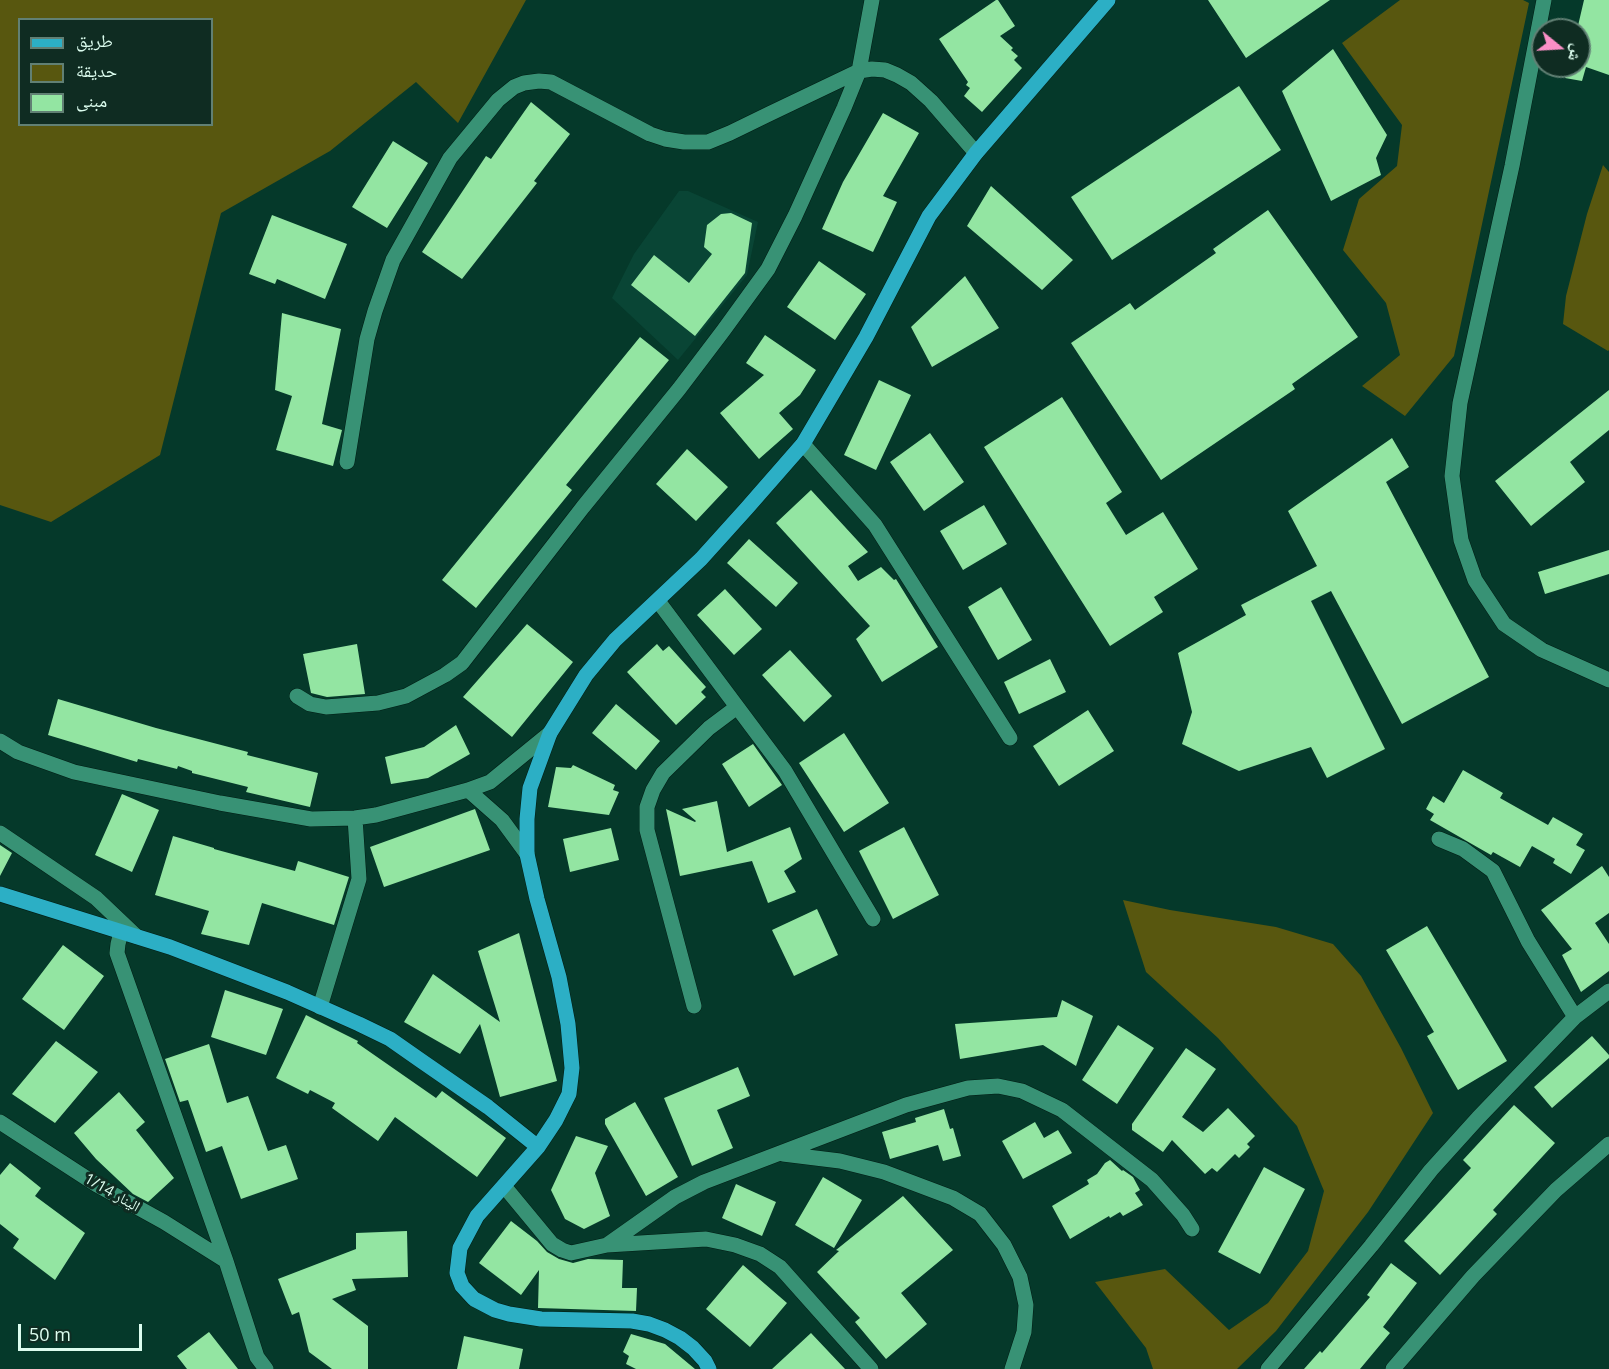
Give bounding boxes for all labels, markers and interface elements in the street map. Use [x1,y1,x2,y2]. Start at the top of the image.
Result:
legend [18,18,213,126]
north arrow [1531,18,1591,78]
text: طريق [76,28,113,52]
text: ش [1563,41,1589,64]
text: حديقة [76,58,117,82]
text: مبنى [76,88,107,112]
street label: الينار 1/14 [81,1170,143,1216]
scale bar [21,1312,146,1350]
text: 50 m [29,1322,71,1346]

